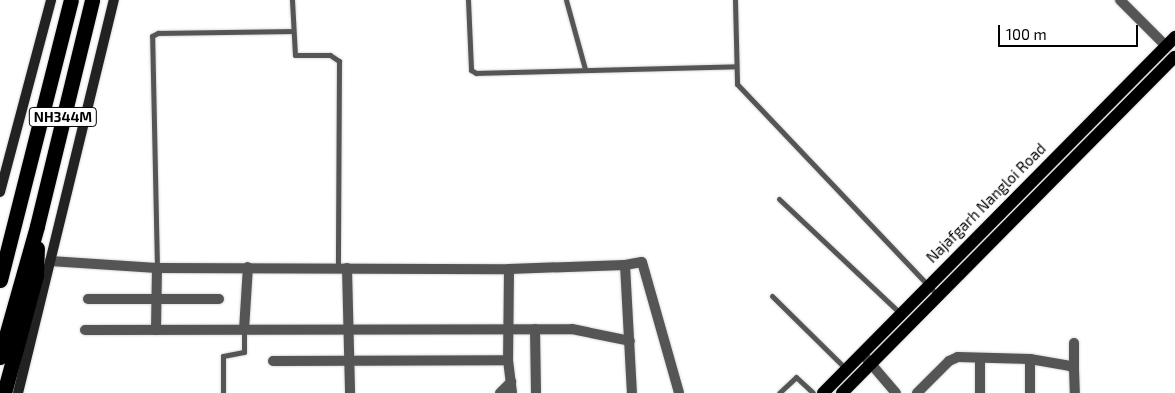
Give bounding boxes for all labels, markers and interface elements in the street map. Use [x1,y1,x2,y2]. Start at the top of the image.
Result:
scale bar [1000,15,1140,47]
text: 100 m [1006,25,1047,43]
road number: NH344M [28,105,98,128]
street label: Najafgarh Nangloi Road [923,140,1049,266]

